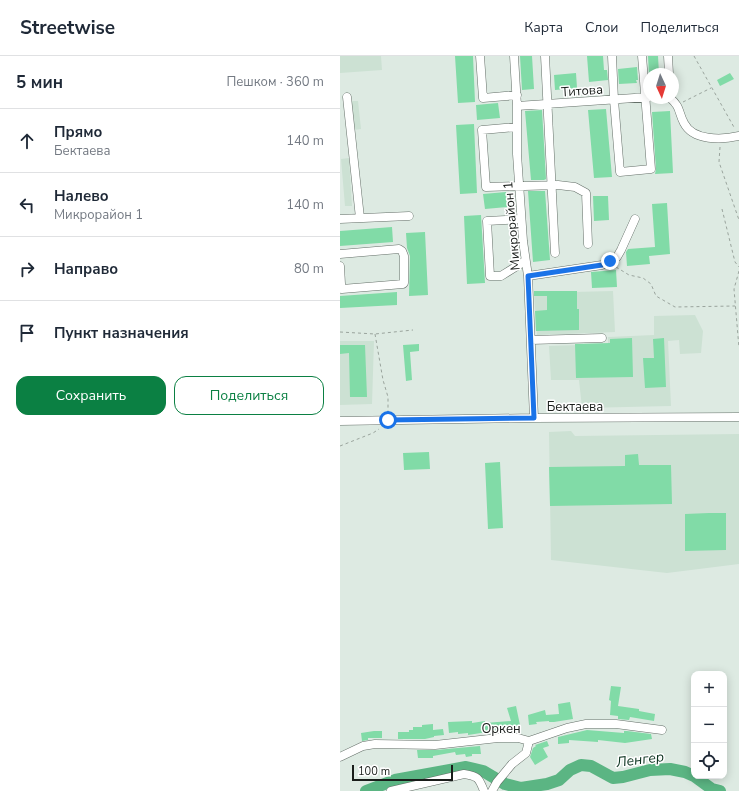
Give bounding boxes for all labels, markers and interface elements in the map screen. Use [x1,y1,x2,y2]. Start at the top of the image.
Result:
text: Streetwise [20,15,115,41]
text: Карта [524,18,563,37]
text: Слои [585,18,619,37]
text: Поделиться [641,18,719,37]
north arrow [643,68,679,104]
text: 5 мин [16,71,63,94]
text: Пешком · 360 m [226,73,324,91]
street label: Титова [561,81,603,101]
text: Прямо [54,122,102,142]
icon: ahead [16,130,38,152]
text: 140 m [286,132,324,150]
text: Бектаева [54,142,110,160]
street label: Микрорайон 1 [499,181,525,271]
text: Налево [54,186,109,206]
icon: left [16,194,38,216]
text: 140 m [286,196,324,214]
text: Микрорайон 1 [54,206,143,224]
route end [601,252,619,270]
icon: right [16,258,38,280]
text: Направо [54,259,118,279]
text: 80 m [294,260,324,278]
icon: arrive [16,322,38,344]
text: Пункт назначения [54,323,189,343]
button: Сохранить [16,376,166,415]
button: Поделиться [174,376,324,415]
street label: Бектаева [547,398,603,416]
route start [379,411,397,429]
map controls [691,671,727,779]
button: + [691,671,727,707]
button: − [691,707,727,743]
street label: Оркен [481,720,521,738]
button: locate [691,743,727,779]
water label: Ленгер [614,747,665,772]
scale bar [352,763,453,782]
text: 100 m [358,764,390,779]

